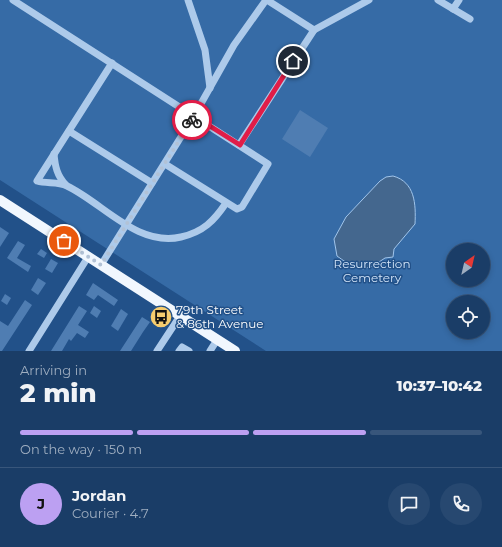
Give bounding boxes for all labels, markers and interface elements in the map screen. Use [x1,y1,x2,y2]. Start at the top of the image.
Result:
pin [276,44,310,78]
icon: home [282,50,304,72]
courier [172,100,212,140]
icon: bike [181,109,203,131]
pin [47,224,81,258]
icon: bag [53,230,75,252]
north arrow [446,243,490,287]
map controls [446,243,490,339]
park label: Resurrection Cemetery [333,256,411,285]
button: locate [446,295,490,339]
place label: 79th Street & 86th Avenue [176,302,264,331]
bus stop icon: 79th Street & 86th Avenue [148,304,174,330]
text: Arriving in [20,362,87,378]
text: 10:37–10:42 [396,376,482,395]
text: 2 min [20,377,97,409]
text: On the way · 150 m [20,441,142,457]
button: chat [388,483,430,525]
button: phone [440,483,482,525]
text: Jordan [72,486,126,505]
text: J [37,494,45,513]
text: Courier · 4.7 [72,505,149,521]

